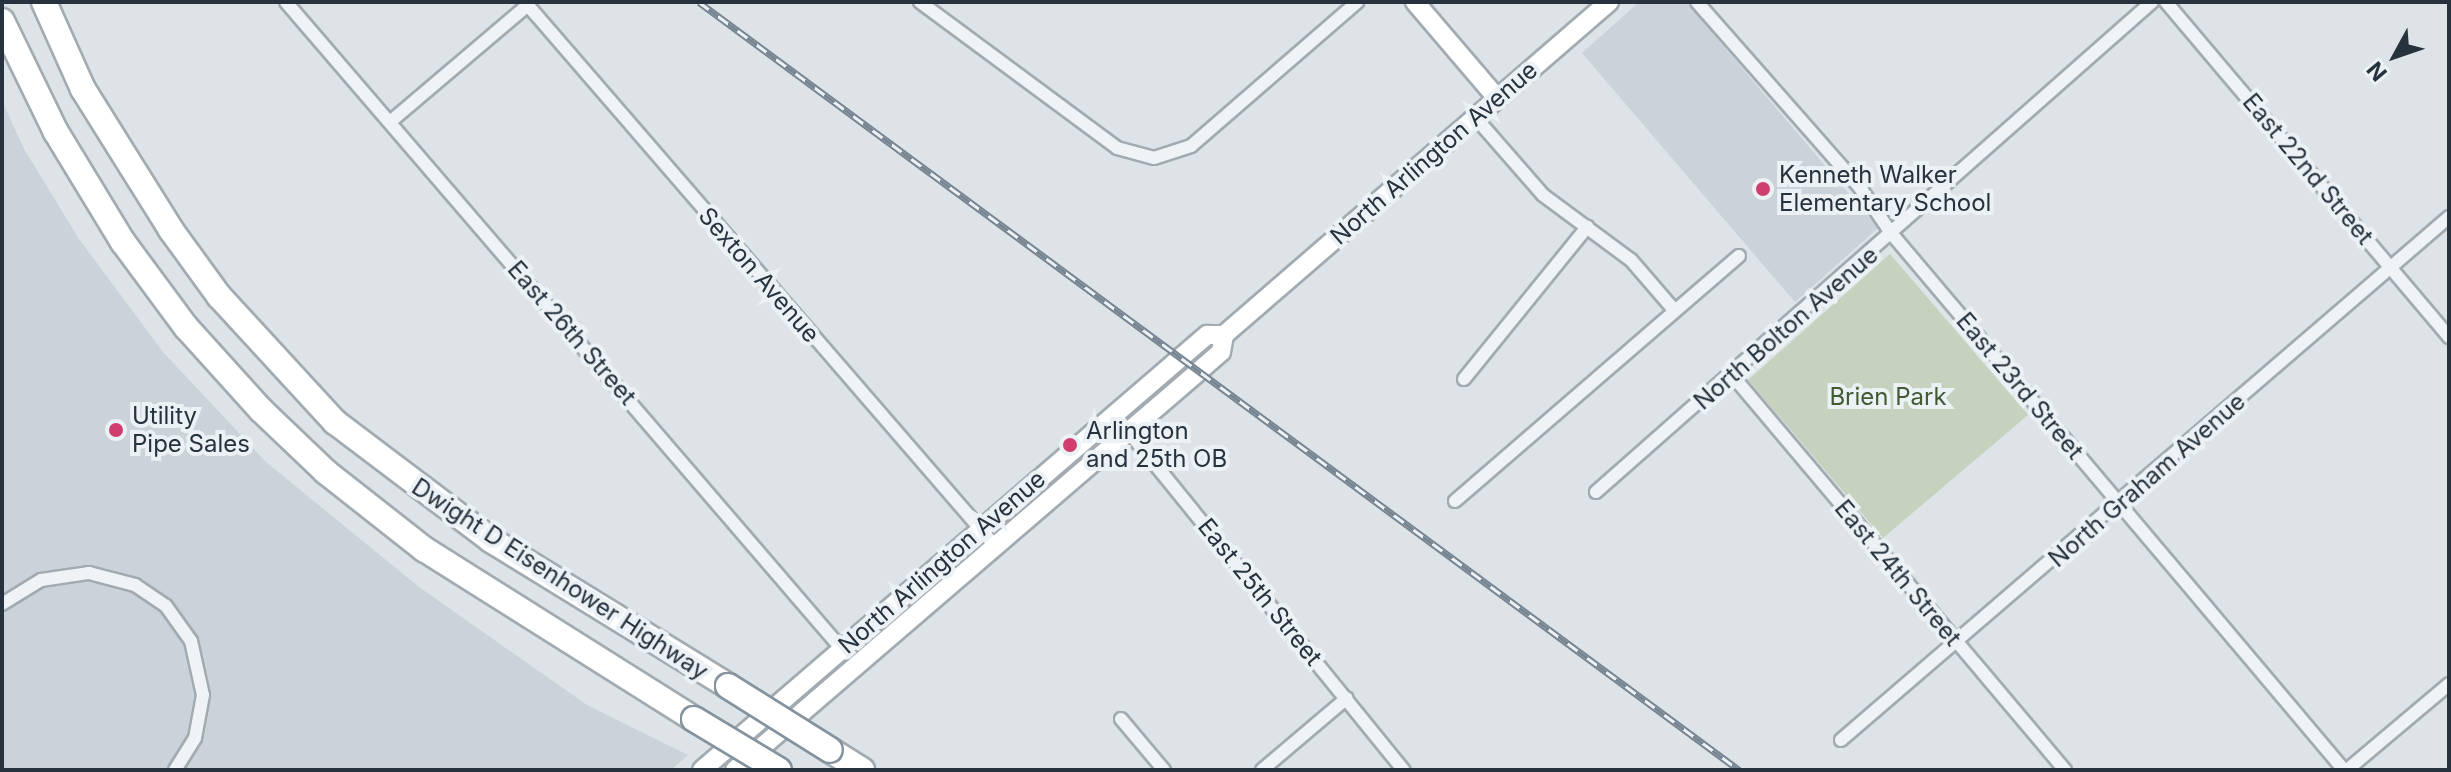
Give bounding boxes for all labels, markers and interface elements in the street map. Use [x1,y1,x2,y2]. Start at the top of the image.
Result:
north arrow [2355,16,2435,96]
street label: North Arlington Avenue [1325,55,1543,251]
text: N [2361,57,2392,86]
street label: East 22nd Street [2237,88,2379,250]
place label: Kenneth Walker Elementary School [1779,161,1991,217]
marker: Kenneth Walker Elementary School [1754,180,1772,198]
street label: Sexton Avenue [692,202,826,348]
street label: North Bolton Avenue [1688,240,1884,416]
street label: East 26th Street [502,255,642,411]
street label: East 23rd Street [1950,307,2090,465]
park label: Brien Park [1829,383,1947,411]
street label: North Graham Avenue [2043,387,2251,573]
place label: Utility Pipe Sales [132,402,250,458]
place label: Arlington and 25th OB [1086,417,1227,473]
marker: Utility Pipe Sales [107,421,125,439]
marker: Arlington and 25th OB [1061,436,1079,454]
street label: North Arlington Avenue [833,464,1051,660]
street label: Dwight D Eisenhower Highway [406,472,714,686]
street label: East 24th Street [1829,494,1967,652]
street label: East 25th Street [1192,513,1328,671]

